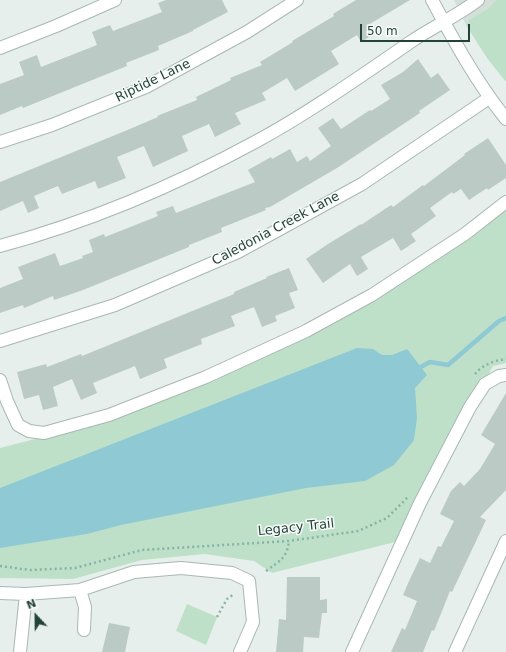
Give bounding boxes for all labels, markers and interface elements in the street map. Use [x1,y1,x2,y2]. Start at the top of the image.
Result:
scale bar [362,16,472,42]
text: 50 m [367,24,398,38]
street label: Riptide Lane [113,56,193,106]
street label: Caledonia Creek Lane [210,189,342,269]
street label: Legacy Trail [257,516,335,540]
north arrow [16,596,56,636]
text: N [25,597,38,612]

